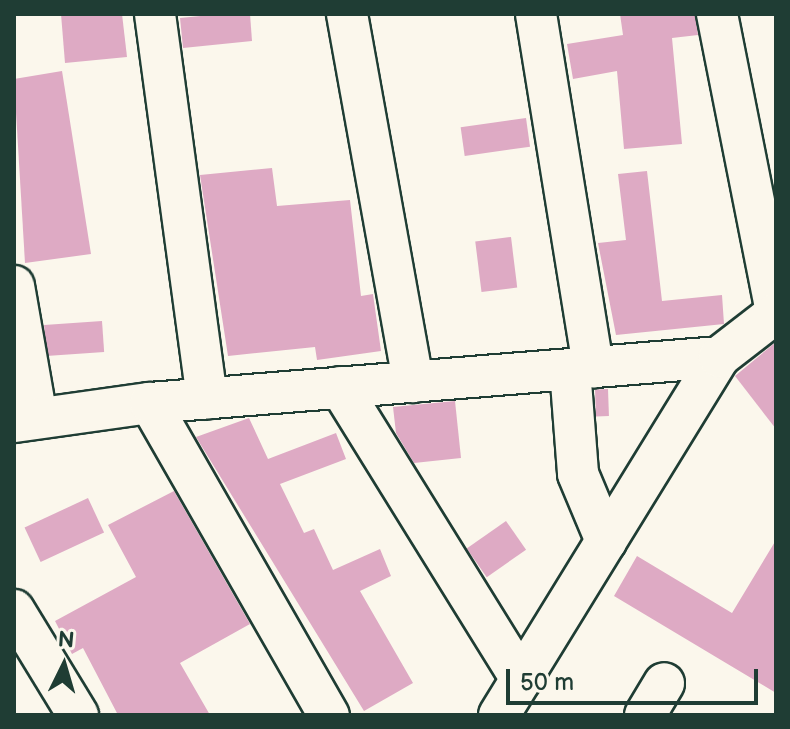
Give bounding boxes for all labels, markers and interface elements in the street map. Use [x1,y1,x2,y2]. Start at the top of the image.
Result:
north arrow [24,625,104,705]
text: N [57,626,76,655]
scale bar [510,653,762,703]
text: 50 m [520,668,574,697]

